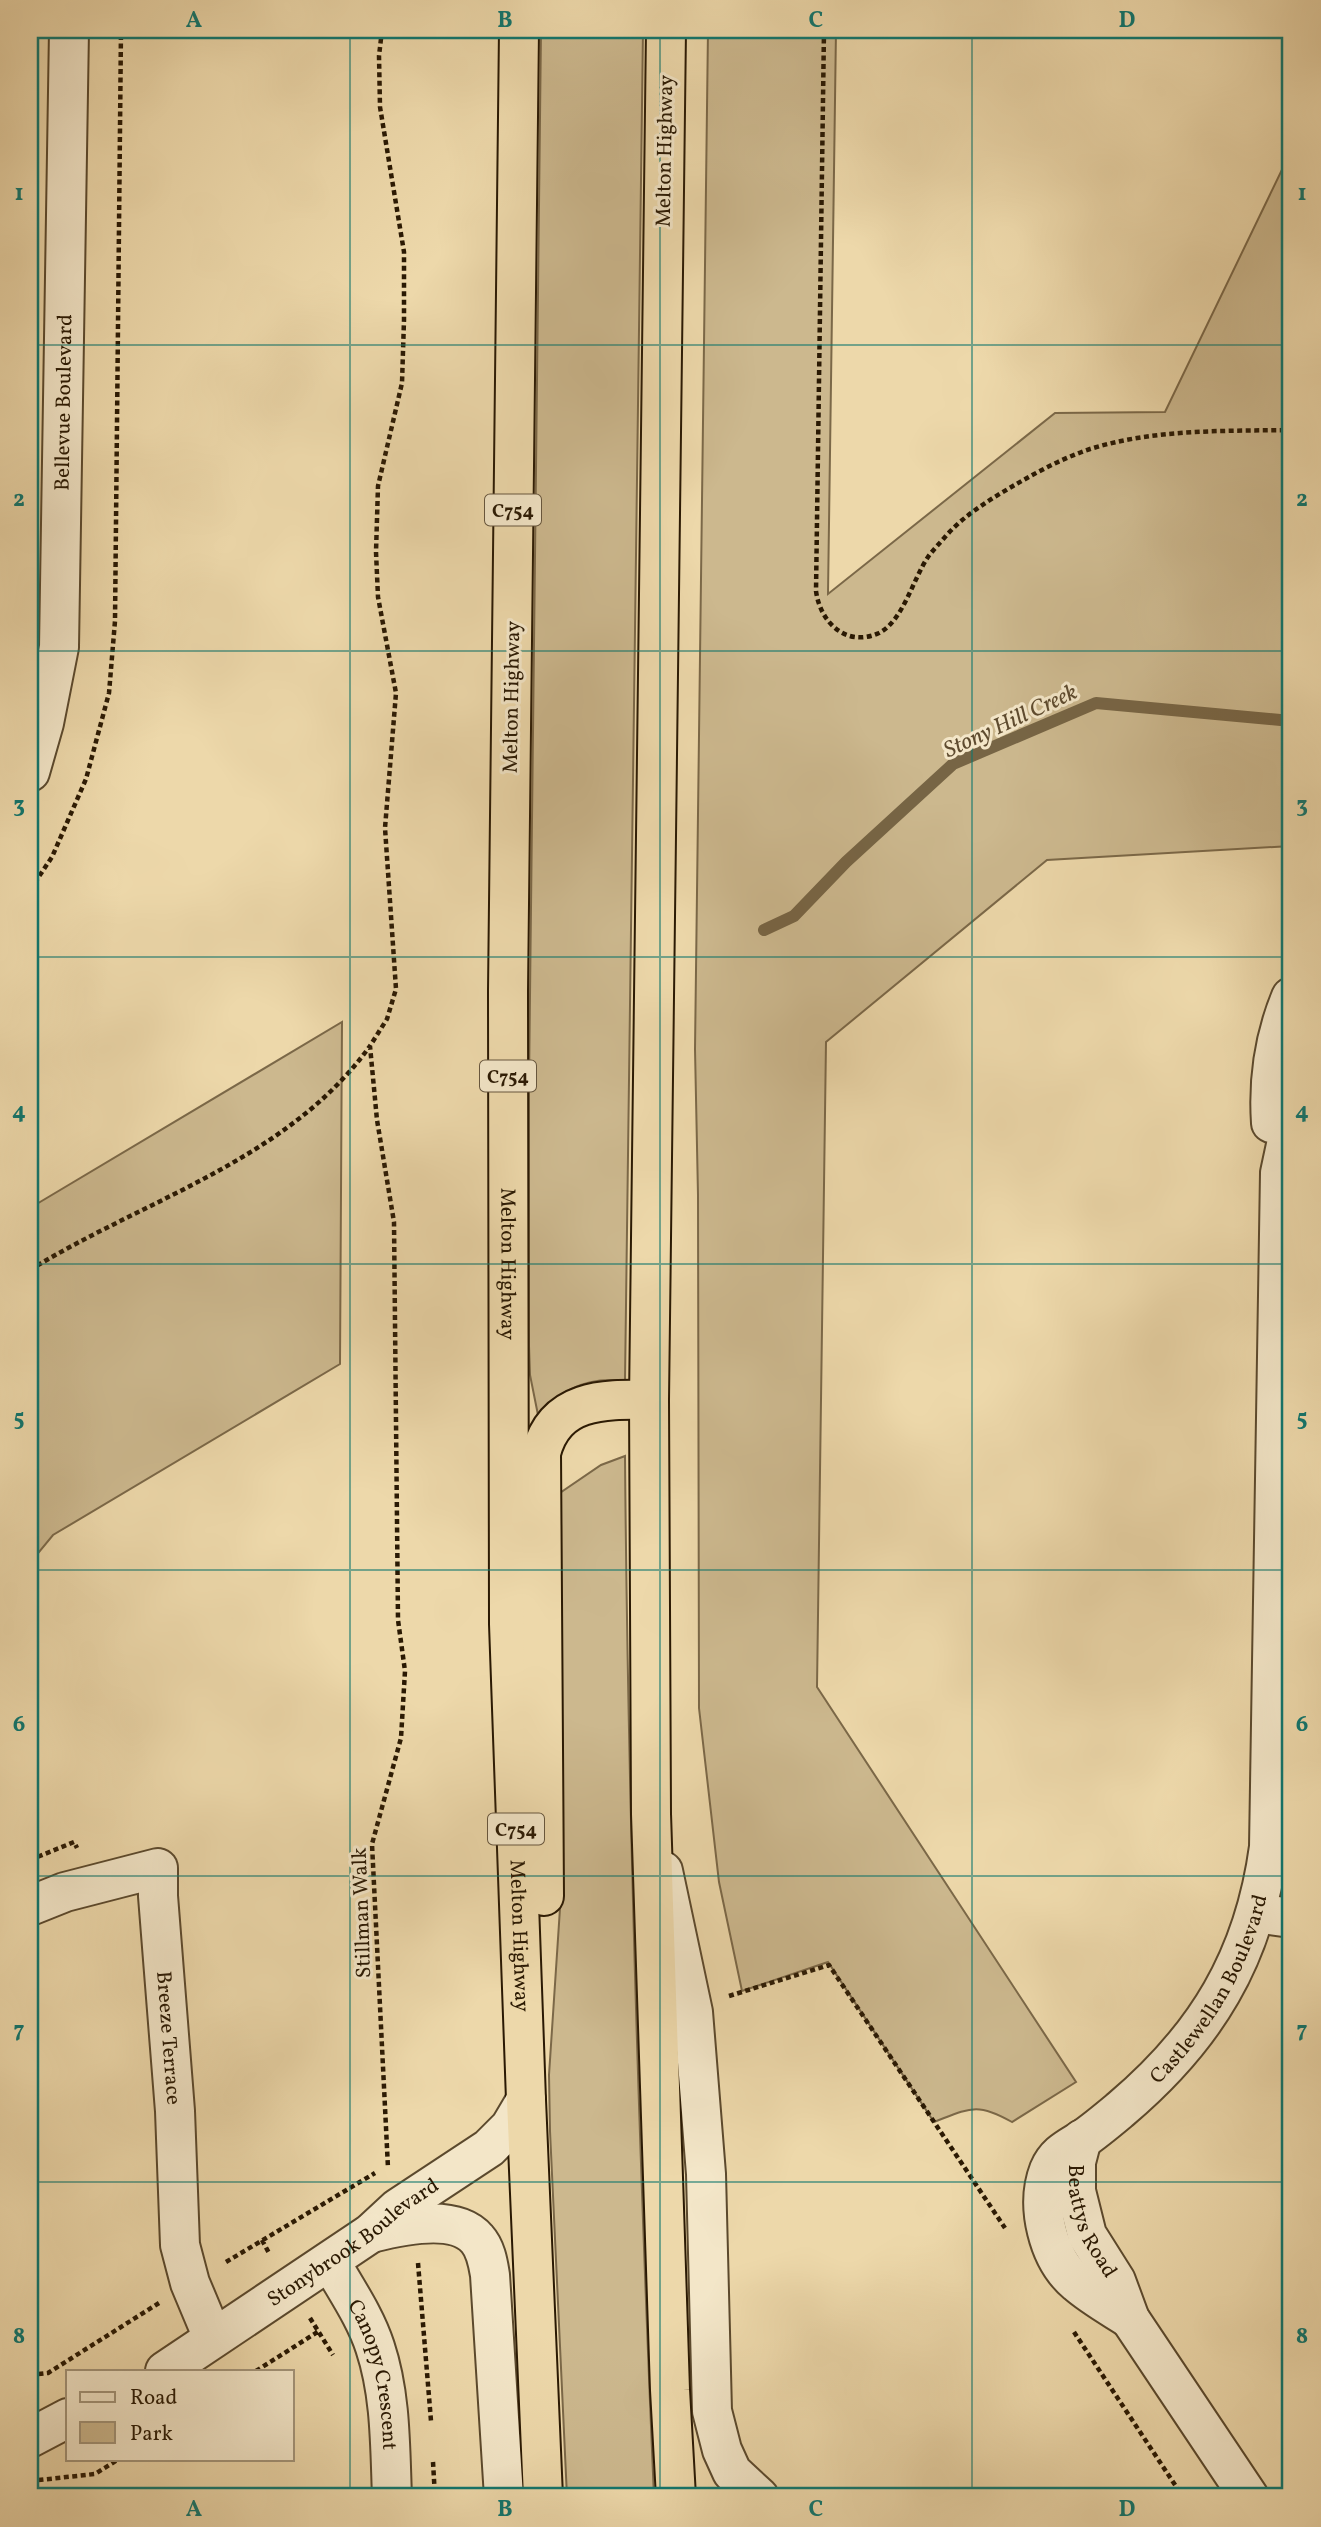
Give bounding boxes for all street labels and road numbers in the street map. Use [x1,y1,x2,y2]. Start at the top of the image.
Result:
street label: Melton Highway [650,74,681,227]
street label: Bellevue Boulevard [49,314,80,491]
road number: C754 [485,495,541,526]
street label: Melton Highway [497,620,528,773]
road number: C754 [480,1060,536,1092]
street label: Melton Highway [492,1188,522,1341]
road number: C754 [488,1814,544,1844]
street label: Stillman Walk [346,1847,379,1979]
street label: Melton Highway [501,1859,536,2013]
street label: Castlewellan Boulevard [1144,1892,1276,2091]
street label: Breeze Terrace [148,1970,187,2106]
street label: Beattys Road [1060,2164,1123,2284]
street label: Stonybrook Boulevard [262,2172,445,2315]
street label: Canopy Crescent [340,2295,403,2451]

